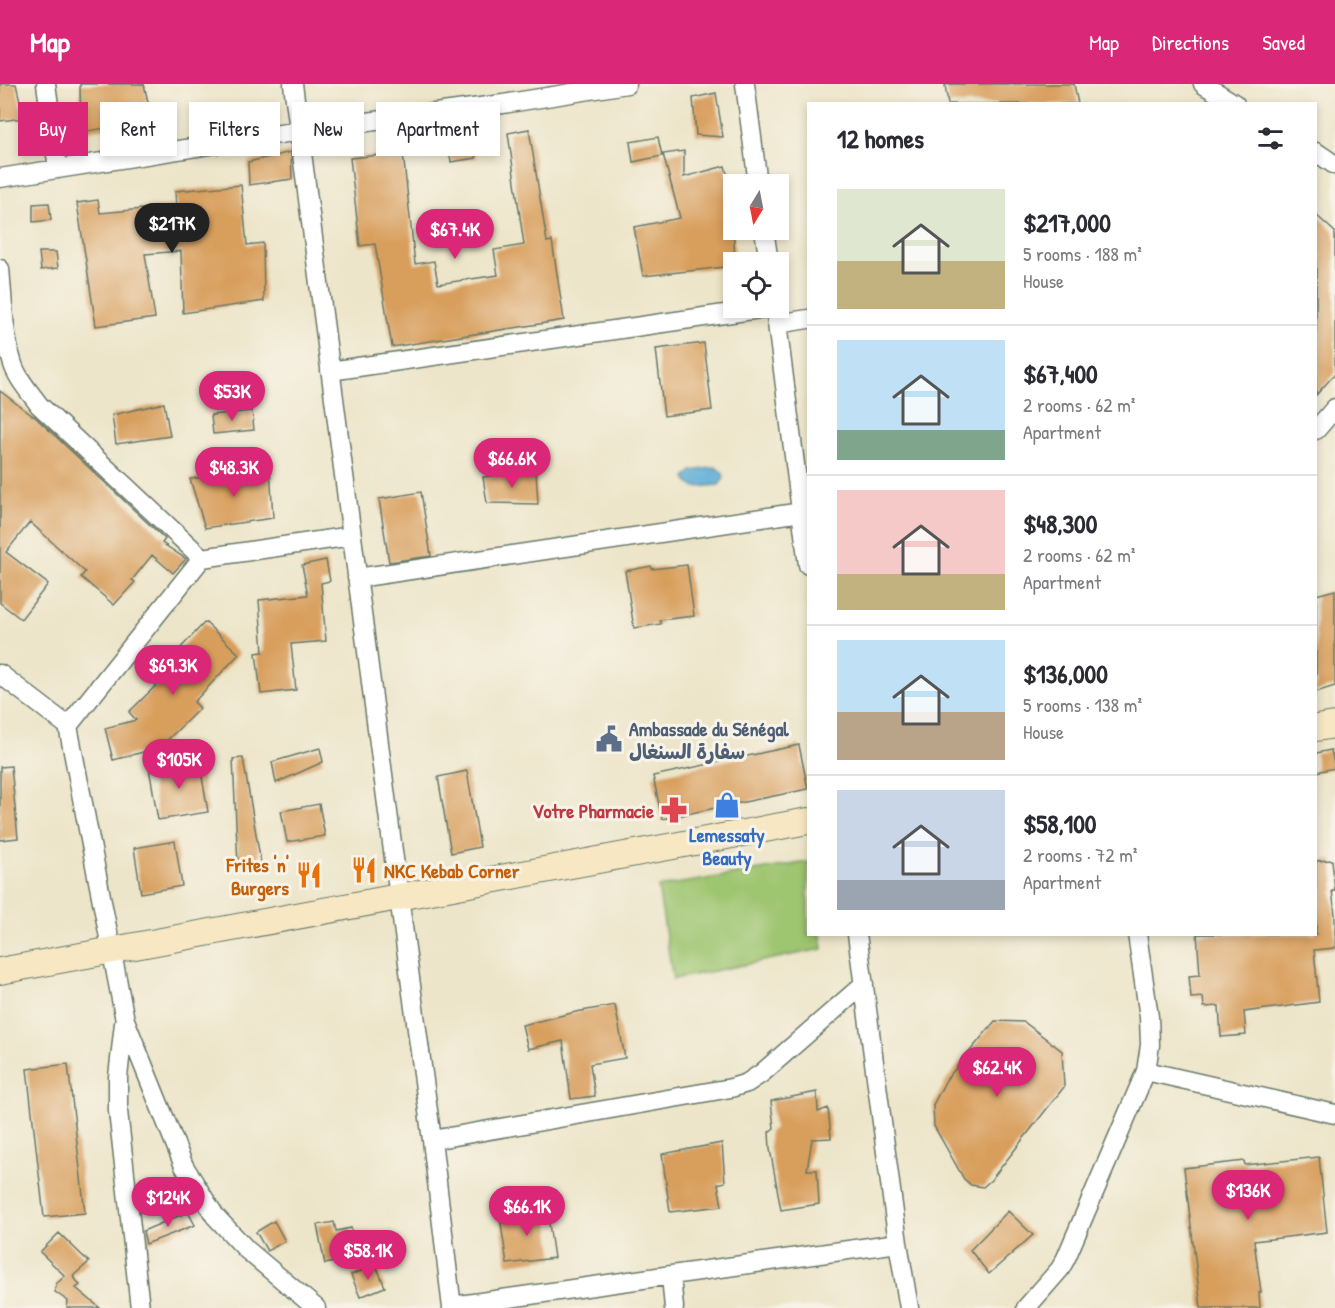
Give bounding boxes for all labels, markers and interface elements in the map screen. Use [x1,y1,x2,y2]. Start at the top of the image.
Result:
text: Map [30,23,70,61]
text: Map [1089,28,1119,57]
text: Directions [1152,28,1229,57]
text: Saved [1262,28,1305,57]
chip: Buy [18,102,88,156]
chip: Rent [100,102,177,156]
chip: Filters [189,102,280,156]
chip: New [292,102,364,156]
chip: Apartment [376,102,500,156]
text: 12 homes [837,121,924,156]
icon: filters [1254,122,1287,155]
north arrow [723,174,789,240]
map controls [723,174,789,318]
pin: $217K [130,203,214,254]
text: $217,000 [1023,205,1111,240]
text: $217K [148,209,196,236]
pin: $67.4K [406,209,504,260]
icon: home [885,213,957,285]
text: $67.4K [430,215,480,242]
text: 5 rooms · 188 m² [1023,240,1142,267]
button: locate [723,252,789,318]
text: House [1023,267,1064,294]
text: $67,400 [1023,356,1098,391]
icon: home [885,364,957,436]
pin: $53K [196,371,268,422]
text: $53K [213,377,251,404]
text: 2 rooms · 62 m² [1023,391,1135,418]
text: Apartment [1023,418,1101,445]
pin: $66.6K [463,438,561,489]
text: $66.6K [488,444,536,471]
pin: $48.3K [185,447,283,498]
text: $48.3K [209,453,259,480]
text: $48,300 [1023,506,1097,541]
icon: home [885,514,957,586]
text: 2 rooms · 62 m² [1023,541,1135,568]
text: Apartment [1023,568,1101,595]
pin: $69.3K [124,645,222,696]
text: $69.3K [148,651,198,678]
text: $136,000 [1023,656,1108,691]
icon: home [885,664,957,736]
text: 5 rooms · 138 m² [1023,691,1142,718]
place label: Ambassade du Sénégal سفارة السنغال [629,715,789,765]
text: House [1023,718,1064,745]
public building icon: Ambassade du Sénégal سفارة السنغال [594,724,624,754]
pin: $105K [137,739,221,790]
text: $105K [156,745,202,772]
shop icon: Lemessaty Beauty [712,790,742,820]
pharmacy icon: Votre Pharmacie [659,795,689,825]
place label: Votre Pharmacie [532,797,654,824]
text: $58,100 [1023,806,1096,841]
icon: home [885,814,957,886]
place label: Lemessaty Beauty [689,821,765,872]
text: 2 rooms · 72 m² [1023,841,1137,868]
place label: Frites 'n' Burgers [226,851,289,902]
restaurant icon: NKC Kebab Corner [349,855,379,885]
place label: NKC Kebab Corner [384,857,520,884]
restaurant icon: Frites 'n' Burgers [294,860,324,890]
text: Apartment [1023,868,1101,895]
pin: $62.4K [948,1047,1046,1098]
text: $62.4K [972,1053,1022,1080]
pin: $136K [1206,1170,1290,1221]
text: $136K [1226,1176,1270,1203]
pin: $124K [126,1177,210,1228]
text: $124K [146,1183,190,1210]
pin: $66.1K [478,1186,576,1237]
text: $66.1K [503,1192,551,1219]
pin: $58.1K [319,1230,417,1281]
text: $58.1K [343,1236,393,1263]

